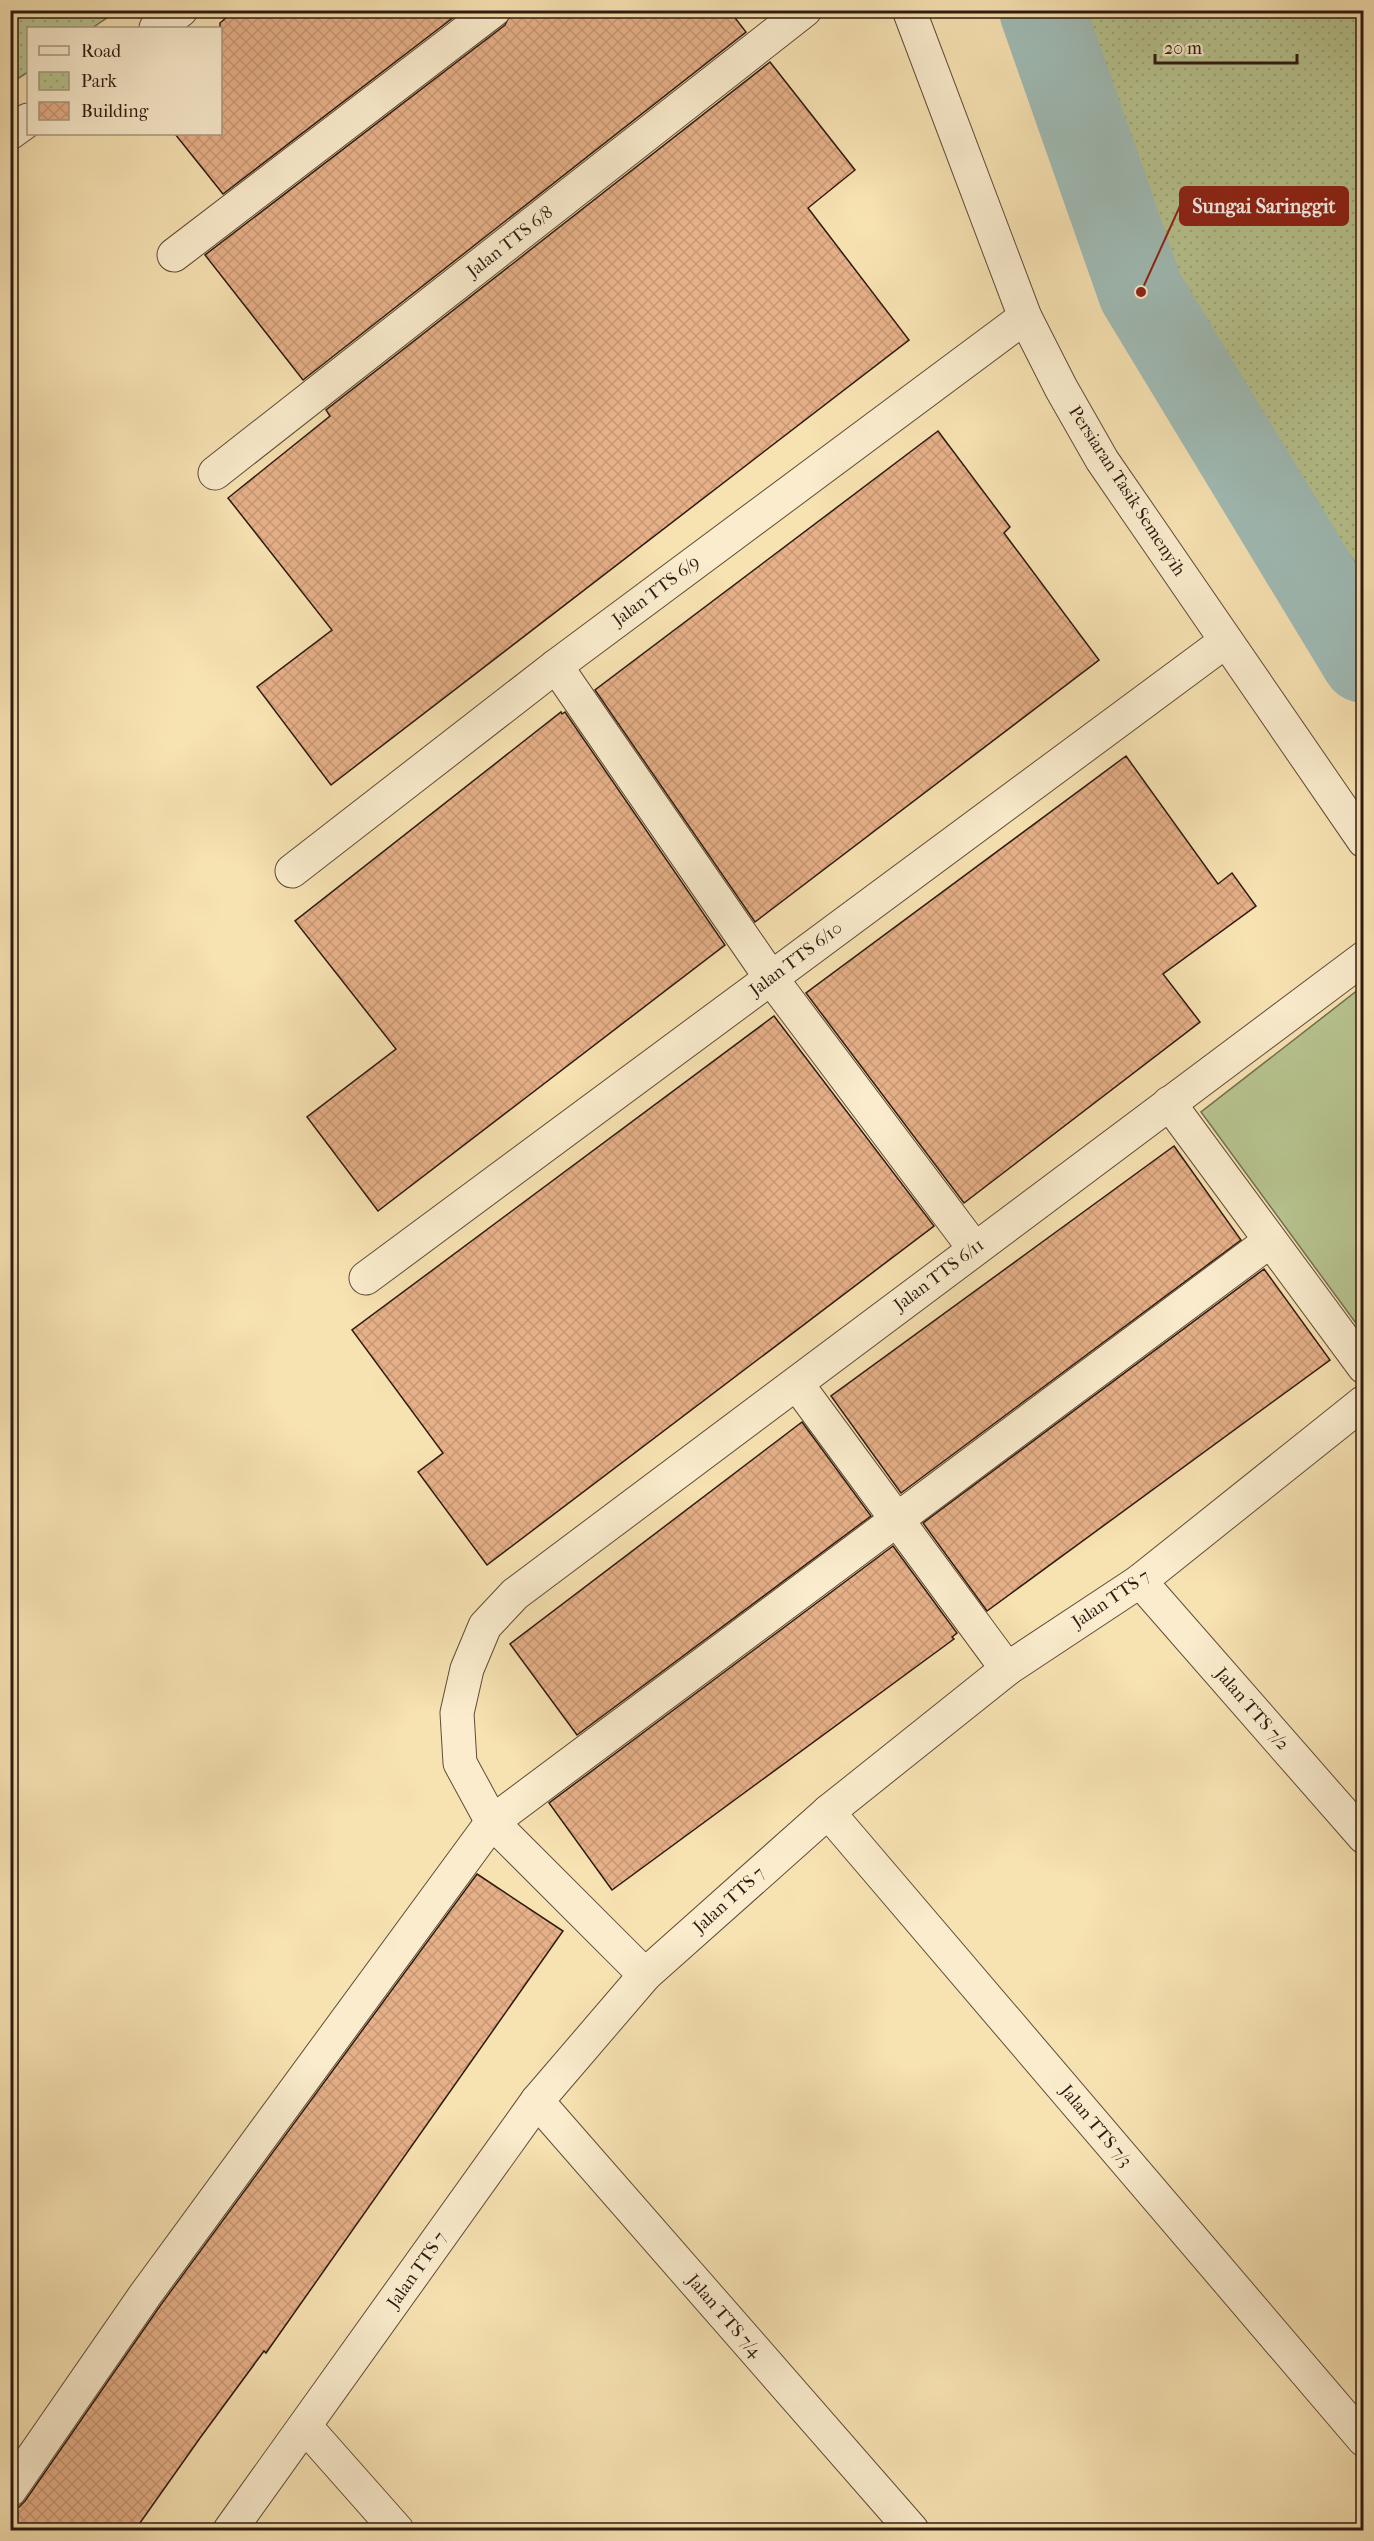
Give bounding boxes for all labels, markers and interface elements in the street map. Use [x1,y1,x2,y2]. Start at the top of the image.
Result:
legend [27,27,222,135]
scale bar [1155,27,1298,65]
text: 20 m [1164,38,1202,59]
text: Road [81,41,121,62]
text: Park [81,71,118,92]
text: Building [81,101,149,122]
callout: Sungai Saringgit [1180,187,1348,225]
text: Sungai Saringgit [1192,195,1337,218]
street label: Jalan TTS 6/8 [461,202,557,283]
street label: Persiaran Tasik Semenyih [1064,402,1190,580]
street label: Jalan TTS 6/9 [607,551,704,632]
street label: Jalan TTS 6/10 [744,917,846,1002]
street label: Jalan TTS 6/11 [888,1234,988,1317]
street label: Jalan TTS 7 [1067,1565,1154,1634]
street label: Jalan TTS 7/2 [1209,1662,1293,1754]
street label: Jalan TTS 7 [687,1862,769,1939]
street label: Jalan TTS 7/3 [1054,2079,1136,2171]
street label: Jalan TTS 7 [382,2227,451,2314]
street label: Jalan TTS 7/4 [681,2269,766,2362]

